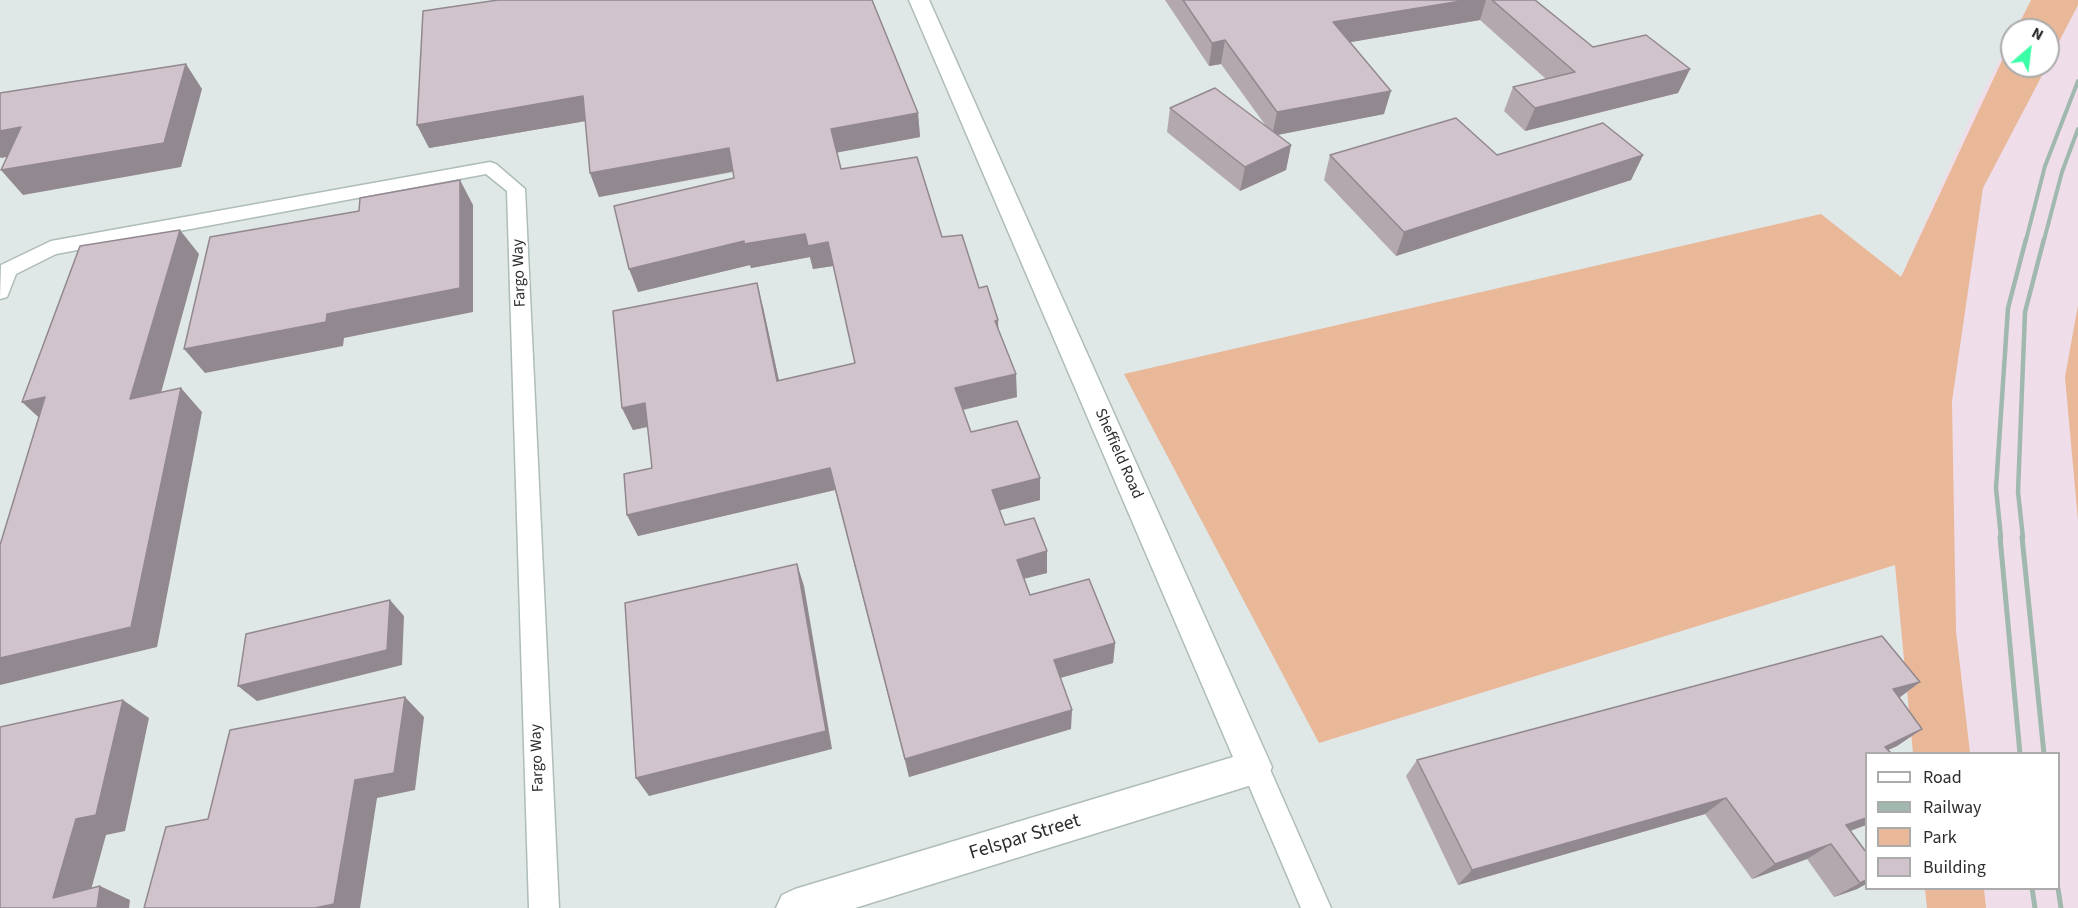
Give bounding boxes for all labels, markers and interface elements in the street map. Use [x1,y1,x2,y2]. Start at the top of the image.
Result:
north arrow [2000,18,2060,78]
text: N [2028,22,2047,46]
street label: Fargo Way [509,238,531,308]
street label: Sheffield Road [1090,406,1146,502]
street label: Fargo Way [527,723,549,793]
legend [1865,752,2060,890]
text: Road [1923,765,1962,790]
text: Railway [1923,795,1982,820]
street label: Felspar Street [967,810,1083,866]
text: Park [1923,825,1957,850]
text: Building [1923,855,1986,880]

